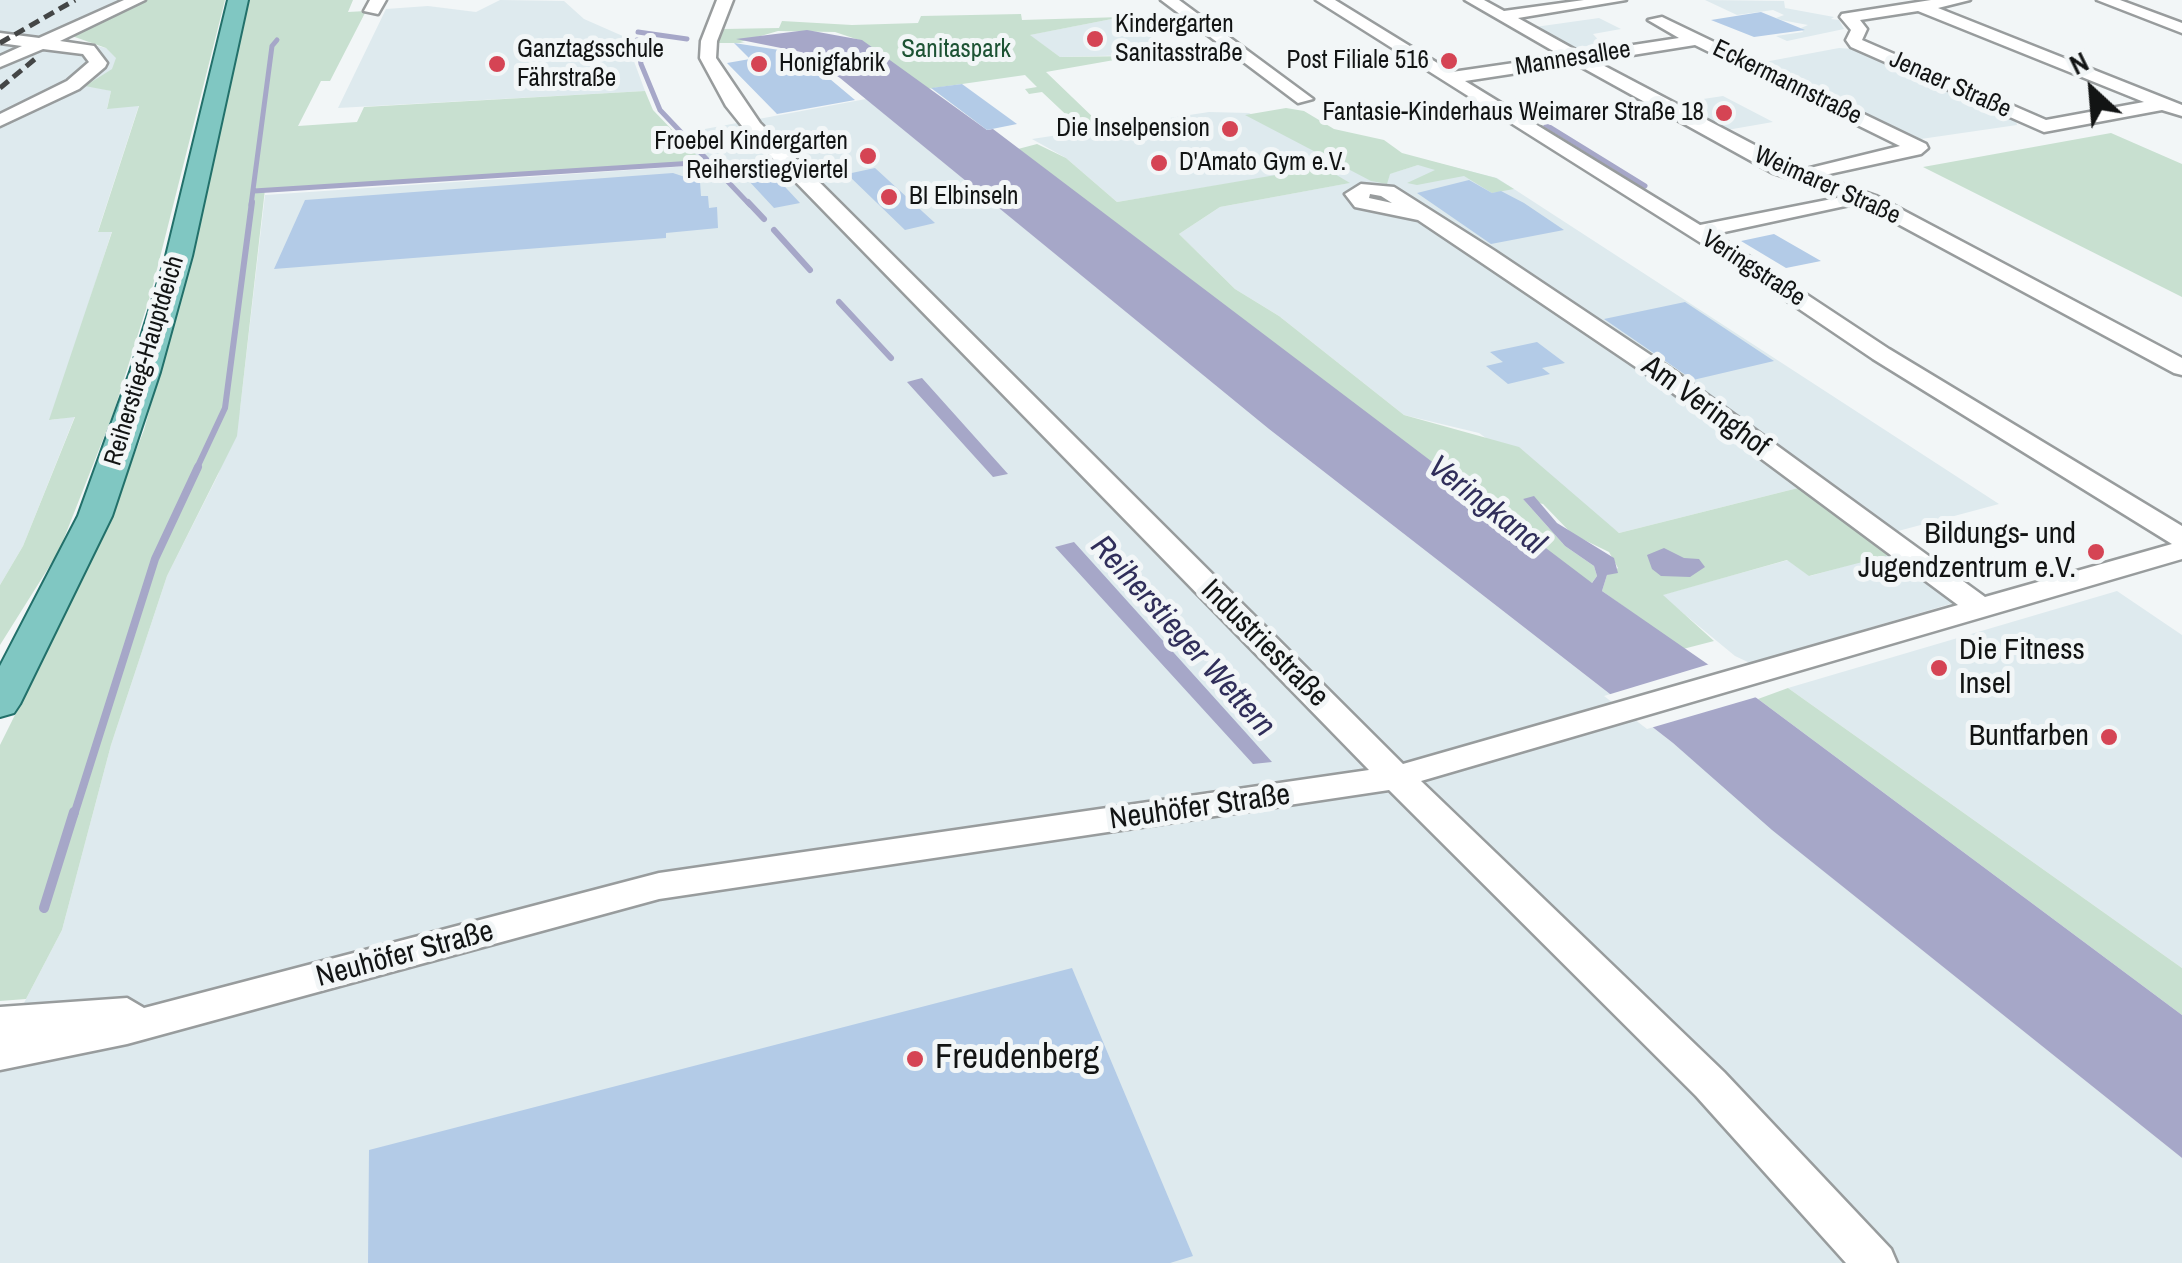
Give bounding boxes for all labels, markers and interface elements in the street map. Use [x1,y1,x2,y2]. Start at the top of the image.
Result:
place label: Kindergarten Sanitasstraße [1115,10,1243,69]
marker: Kindergarten Sanitasstraße [1084,28,1106,50]
street label: Eckermannstraße [1708,34,1866,132]
place label: Ganztagsschule Fährstraße [517,35,664,94]
park label: Sanitaspark [901,35,1011,65]
street label: Mannesallee [1513,35,1633,83]
north arrow [2042,40,2142,140]
text: N [2063,42,2095,84]
street label: Jenaer Straße [1885,45,2015,125]
place label: Post Filiale 516 [1287,46,1429,76]
place label: Honigfabrik [779,49,885,79]
marker: Post Filiale 516 [1438,50,1460,72]
marker: Ganztagsschule Fährstraße [486,53,508,75]
marker: Honigfabrik [748,53,770,75]
place label: Fantasie-Kinderhaus Weimarer Straße 18 [1323,98,1704,128]
marker: Fantasie-Kinderhaus Weimarer Straße 18 [1713,102,1735,124]
place label: Die Inselpension [1056,114,1210,144]
marker: Die Inselpension [1219,118,1241,140]
place label: Froebel Kindergarten Reiherstiegviertel [654,127,848,186]
street label: Weimarer Straße [1749,140,1905,232]
marker: Froebel Kindergarten Reiherstiegviertel [857,145,879,167]
place label: D'Amato Gym e.V. [1179,148,1346,178]
marker: D'Amato Gym e.V. [1148,152,1170,174]
place label: BI Elbinseln [909,182,1018,212]
marker: BI Elbinseln [878,186,900,208]
street label: Veringstraße [1696,224,1810,314]
street label: Reiherstieg-Hauptdeich [99,253,191,469]
street label: Am Veringhof [1634,349,1776,465]
water label: Veringkanal [1420,448,1552,564]
place label: Bildungs- und Jugendzentrum e.V. [1858,517,2076,588]
water label: Reiherstieger Wettern [1082,528,1282,746]
marker: Bildungs- und Jugendzentrum e.V. [2085,541,2107,563]
street label: Industriestraße [1193,573,1335,715]
place label: Die Fitness Insel [1959,633,2085,704]
marker: Die Fitness Insel [1928,657,1950,679]
place label: Buntfarben [1969,719,2089,755]
marker: Buntfarben [2098,726,2120,748]
street label: Neuhöfer Straße [1107,778,1293,838]
street label: Neuhöfer Straße [313,914,497,996]
place label: Freudenberg [935,1038,1099,1080]
marker: Freudenberg [904,1048,926,1070]

